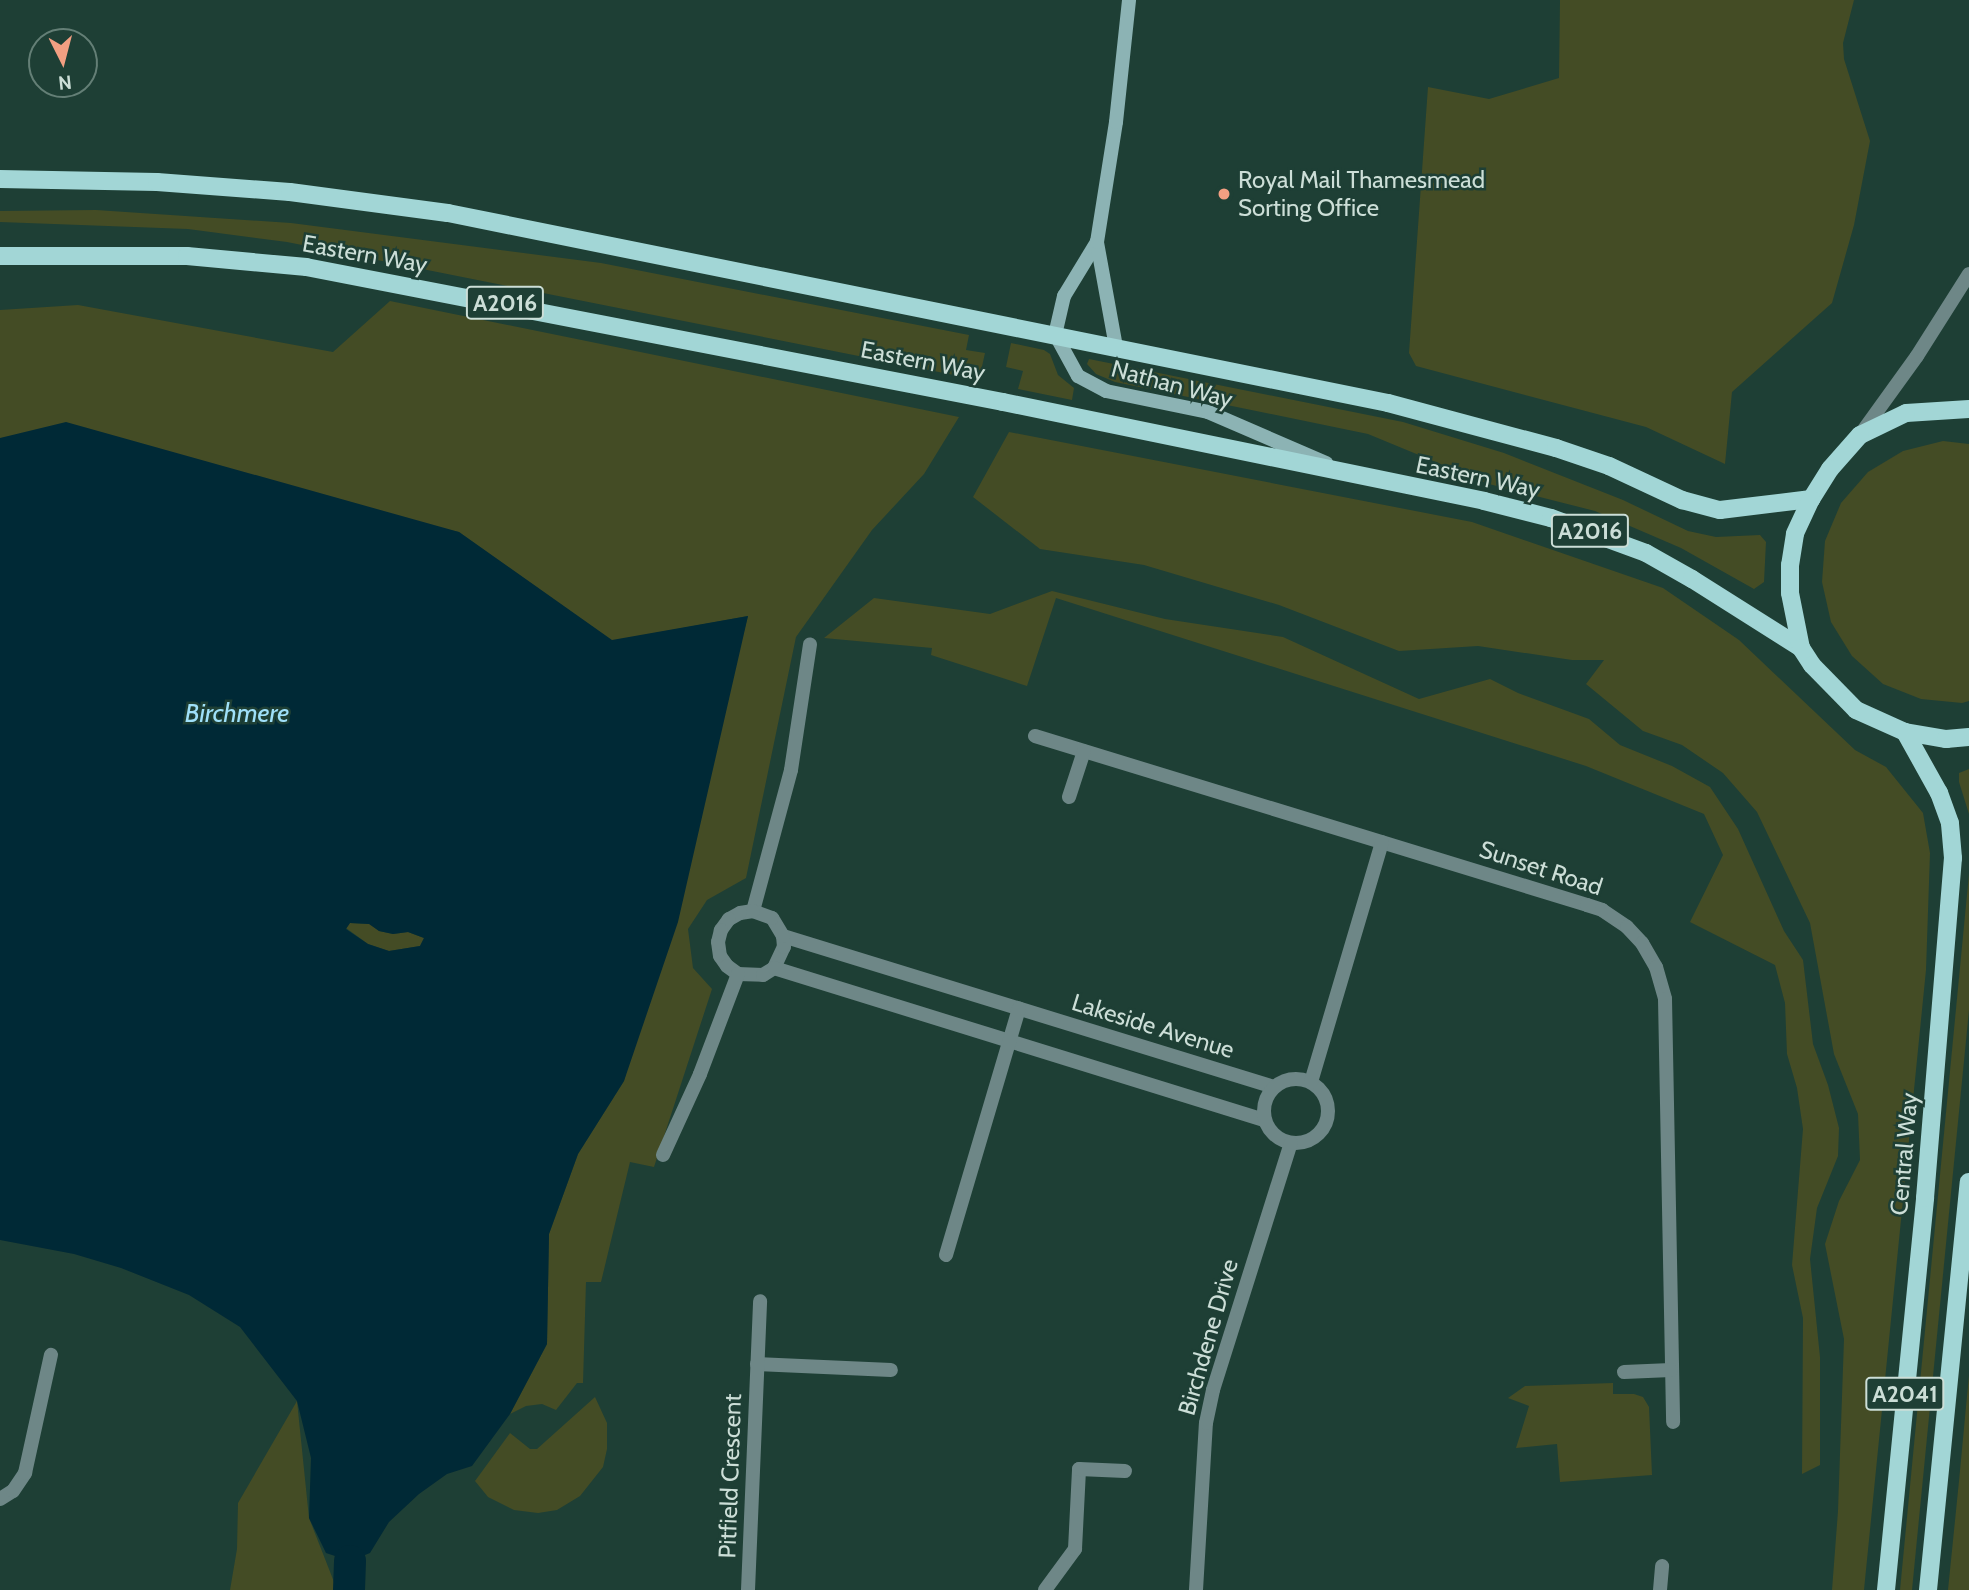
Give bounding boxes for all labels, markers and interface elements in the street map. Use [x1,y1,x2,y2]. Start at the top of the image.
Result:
north arrow [28,28,98,98]
text: N [57,70,73,95]
place label: Royal Mail Thamesmead Sorting Office [1238,166,1485,222]
marker: Royal Mail Thamesmead Sorting Office [1216,186,1232,202]
street label: Eastern Way [300,229,430,279]
road number: A2016 [465,284,545,322]
street label: Eastern Way [858,335,988,387]
street label: Nathan Way [1108,354,1236,414]
street label: Eastern Way [1413,450,1543,504]
road number: A2016 [1550,512,1630,551]
water label: Birchmere [185,698,289,730]
street label: Sunset Road [1476,835,1606,901]
street label: Lakeside Avenue [1068,988,1238,1064]
street label: Central Way [1884,1092,1924,1216]
street label: Birchdene Drive [1172,1256,1244,1418]
road number: A2041 [1865,1374,1945,1414]
street label: Pitfield Crescent [713,1393,747,1559]

